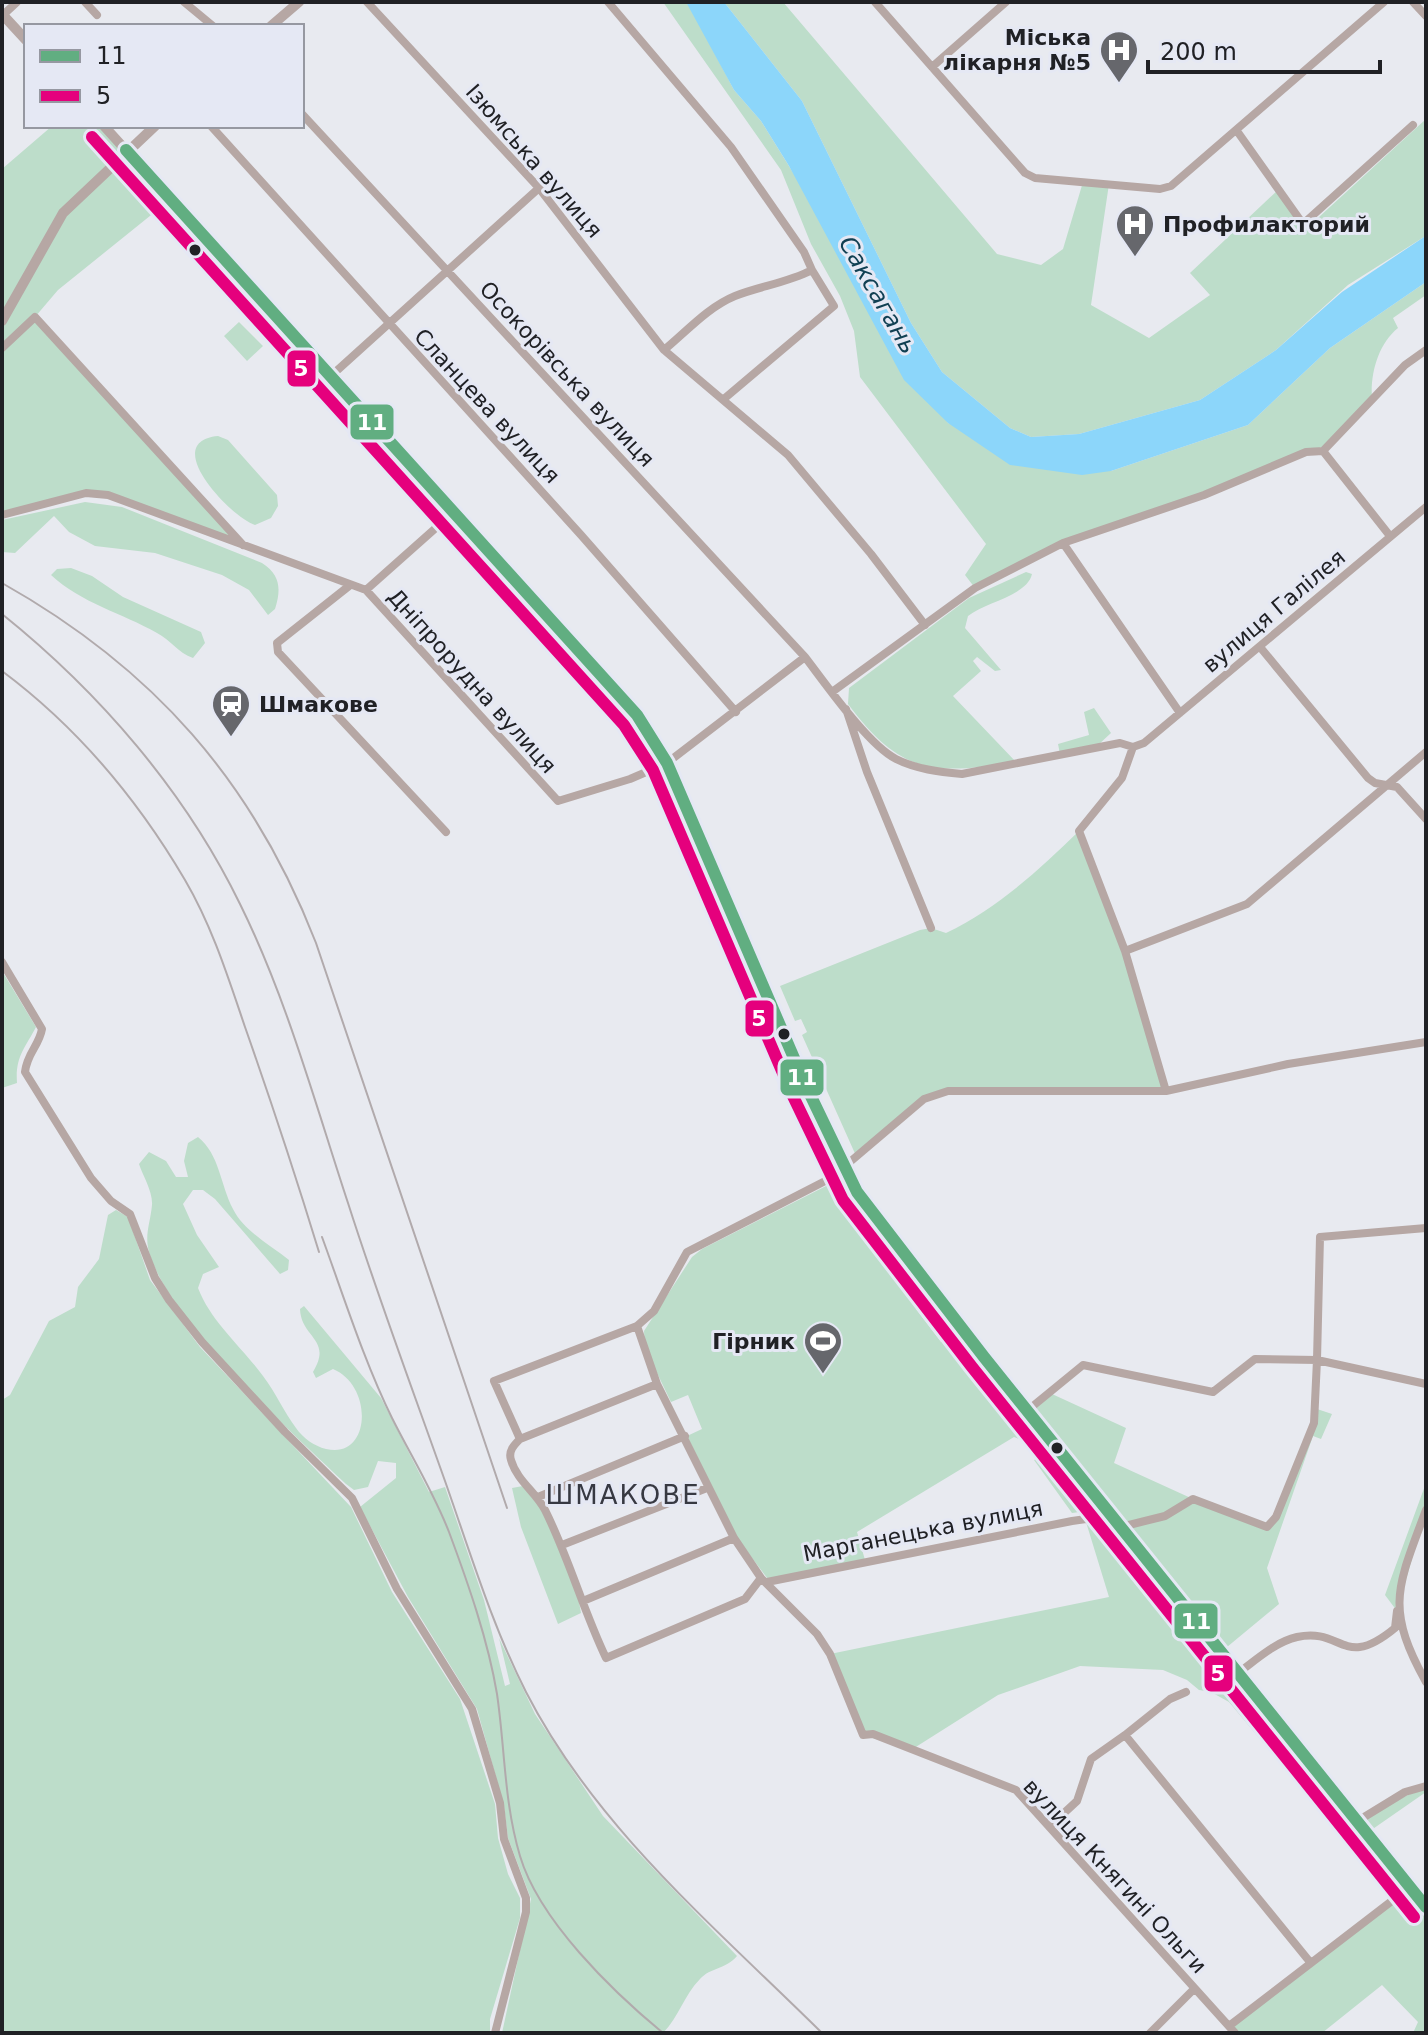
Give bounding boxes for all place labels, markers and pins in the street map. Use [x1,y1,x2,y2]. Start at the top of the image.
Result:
place label: Міська лікарня №5 [943,25,1091,75]
hospital icon: Міська лікарня №5 [1098,29,1140,84]
hospital icon: Профилакторий [1114,203,1156,258]
place label: Профилакторий [1163,212,1370,237]
unlabelled marker [187,242,203,258]
station icon: Шмакове [210,683,252,738]
place label: Шмакове [259,692,378,717]
unlabelled marker [776,1026,792,1042]
sports icon: Гірник [802,1320,844,1375]
place label: Гірник [712,1329,795,1354]
unlabelled marker [1049,1440,1065,1456]

